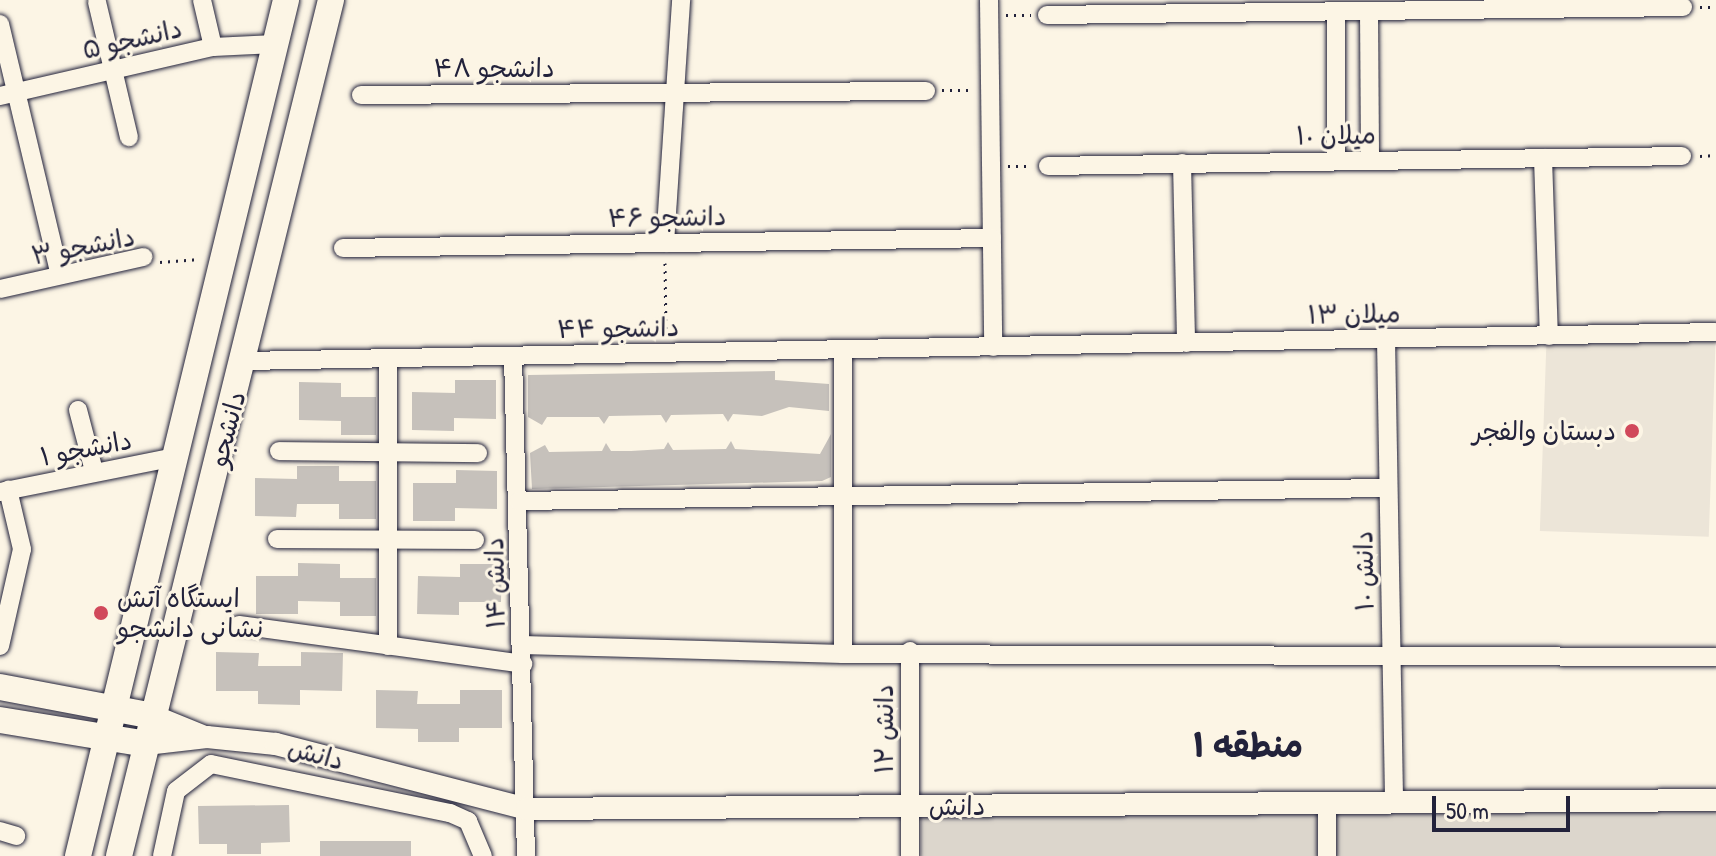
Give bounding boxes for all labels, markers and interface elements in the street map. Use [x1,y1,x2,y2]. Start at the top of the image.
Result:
street label: دانشجو ۵ [79,12,185,66]
street label: دانشجو ۴۸ [434,52,554,84]
street label: میلان ۱۰ [1296,119,1376,151]
street label: دانشجو ۴۶ [607,200,727,234]
street label: دانشجو ۳ [29,221,137,271]
street label: میلان ۱۳ [1307,298,1401,330]
street label: دانشجو ۴۴ [557,311,679,345]
street label: دانشجو [202,388,252,470]
place label: دبستان والفجر [1472,415,1616,447]
marker: دبستان والفجر [1623,422,1641,440]
street label: دانشجو ۱ [38,424,134,472]
street label: دانش ۱۰ [1348,531,1380,611]
street label: دانش ۱۴ [479,537,511,629]
place label: ایستگاه آتش نشانی دانشجو [117,582,263,644]
marker: ایستگاه آتش نشانی دانشجو [92,604,110,622]
street label: دانش ۱۲ [868,684,900,774]
district label: منطقه ۱ [1193,726,1303,766]
street label: دانش [285,732,347,776]
scale bar [1436,780,1574,830]
street label: دانش [929,790,985,822]
text: 50 m [1446,794,1489,826]

